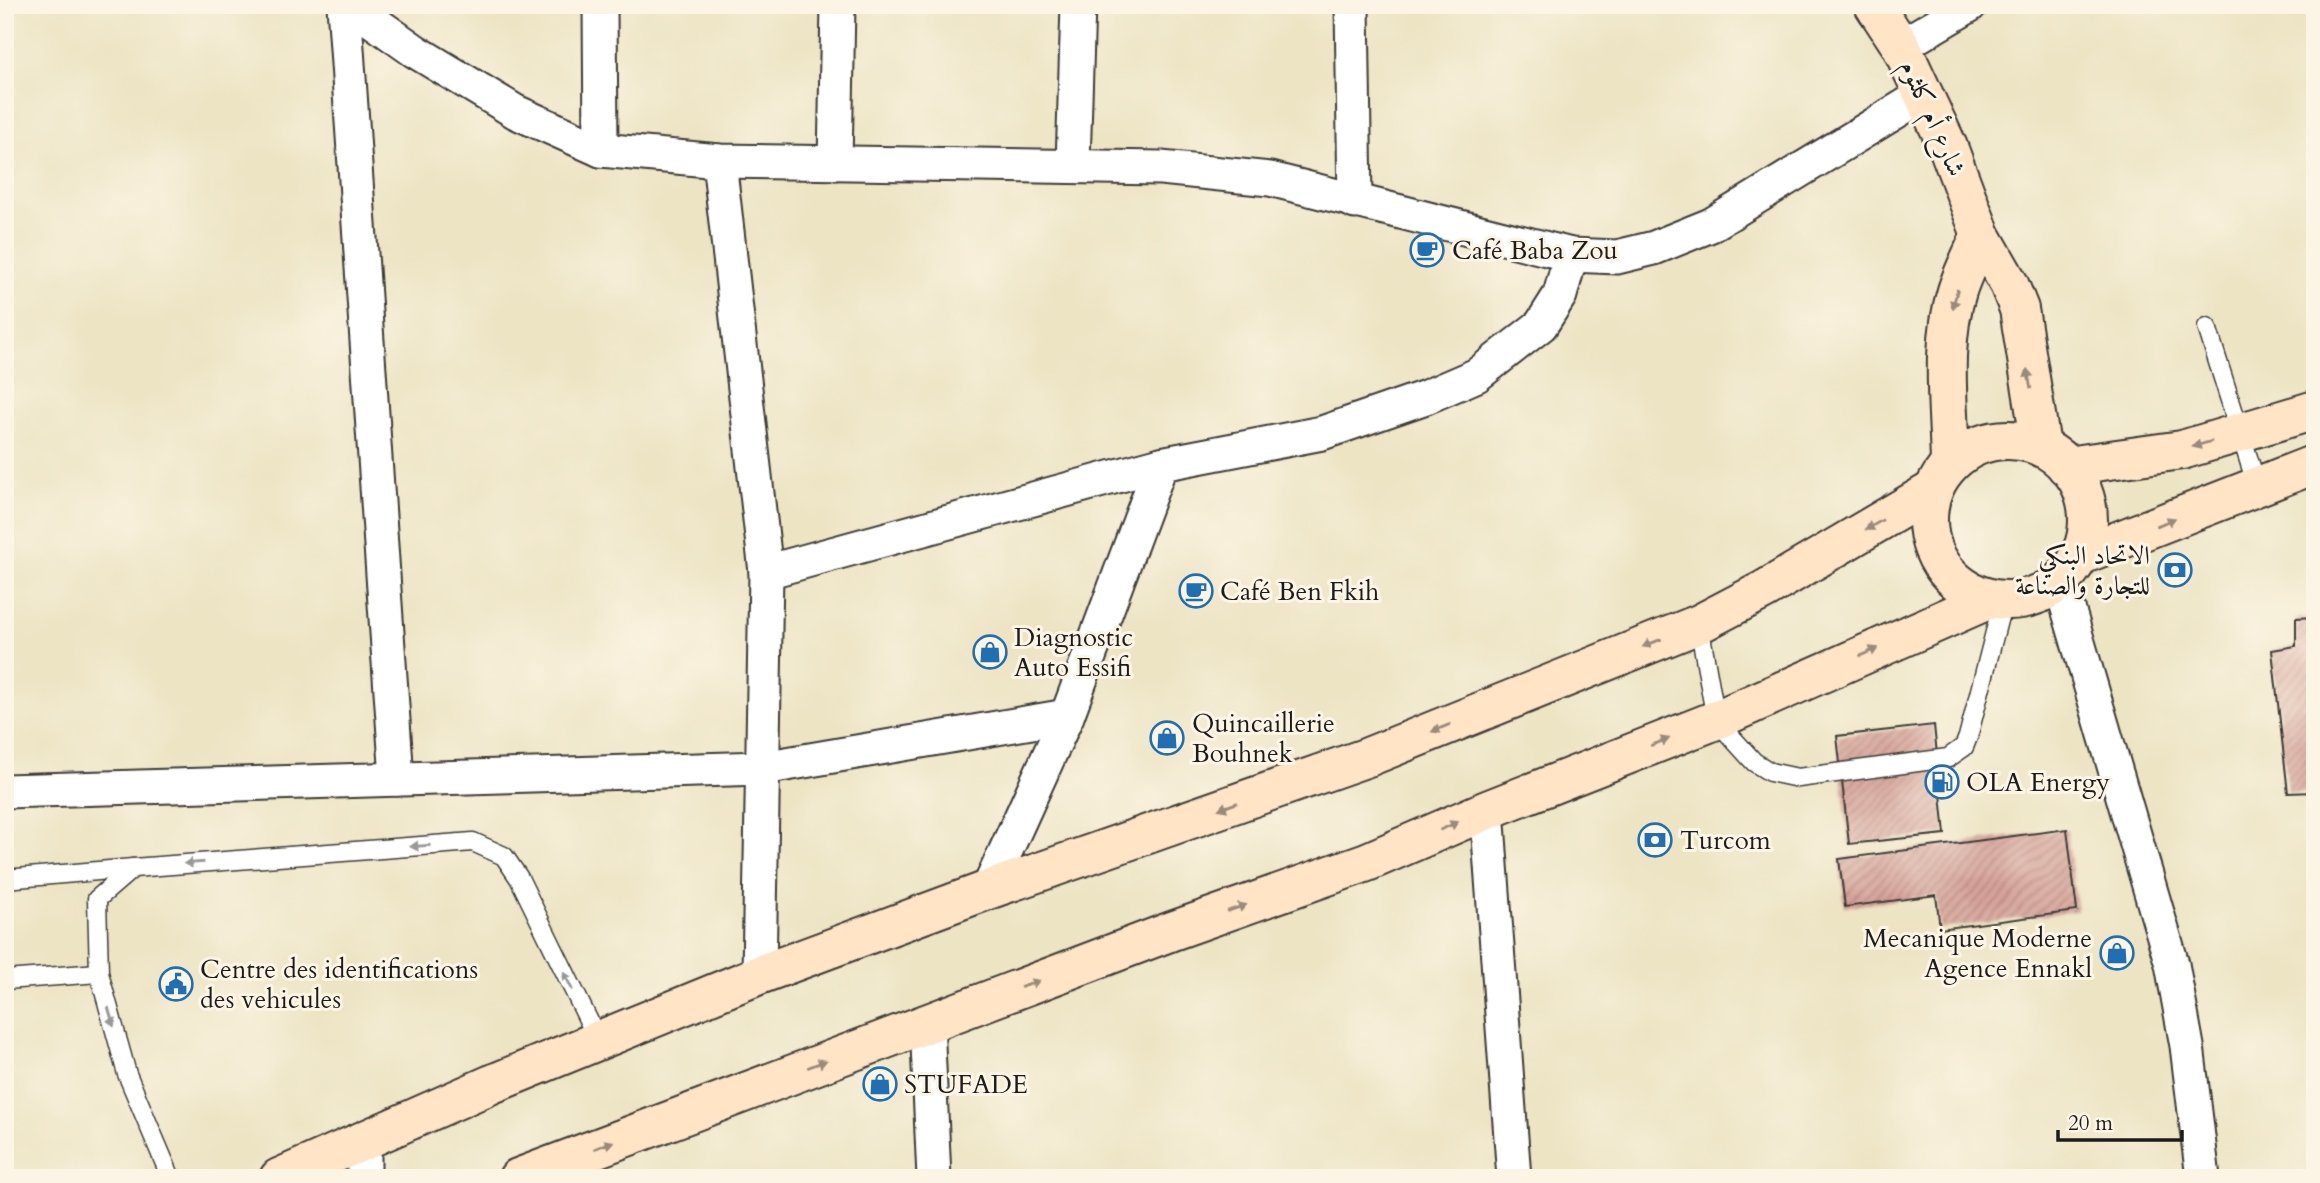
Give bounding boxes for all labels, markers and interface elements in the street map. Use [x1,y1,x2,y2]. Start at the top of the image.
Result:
street label: شارع أم كلثوم [1887,54,1974,184]
cafe icon: Café Baba Zou [1408,231,1446,269]
place label: Café Baba Zou [1452,233,1618,268]
one-way arrow [1949,288,1960,310]
one-way arrow [2023,368,2034,390]
one-way arrow [2192,439,2213,449]
one-way arrow [2156,517,2177,528]
one-way arrow [1865,518,1884,531]
place label: الاتحاد البنكي للتجارة والصناعة [2015,538,2150,603]
bank icon: الاتحاد البنكي للتجارة والصناعة [2156,551,2194,589]
cafe icon: Café Ben Fkih [1177,572,1215,610]
place label: Café Ben Fkih [1220,574,1379,609]
place label: Diagnostic Auto Essifi [1014,620,1133,685]
shop icon: Diagnostic Auto Essifi [971,633,1009,671]
one-way arrow [1642,637,1663,648]
one-way arrow [1859,646,1879,658]
place label: Quincaillerie Bouhnek [1192,706,1335,771]
shop icon: Quincaillerie Bouhnek [1148,719,1186,757]
one-way arrow [1431,722,1452,733]
one-way arrow [1650,736,1671,747]
fuel station icon: OLA Energy [1923,763,1961,801]
place label: OLA Energy [1966,765,2110,800]
one-way arrow [1217,801,1238,812]
one-way arrow [1439,820,1459,832]
bank icon: Turcom [1636,821,1674,859]
place label: Turcom [1680,823,1771,858]
one-way arrow [409,841,431,852]
one-way arrow [182,858,204,869]
one-way arrow [1226,902,1247,913]
place label: Mecanique Moderne Agence Ennakl [1863,921,2092,986]
shop icon: Mecanique Moderne Agence Ennakl [2098,934,2136,972]
place label: Centre des identifications des vehicules [200,952,478,1017]
public building icon: Centre des identifications des vehicules [157,965,195,1003]
one-way arrow [562,971,573,991]
one-way arrow [1020,978,1041,989]
one-way arrow [106,1006,117,1028]
one-way arrow [807,1059,828,1070]
shop icon: STUFADE [861,1065,899,1103]
place label: STUFADE [904,1067,1028,1102]
scale bar [2058,1099,2182,1143]
text: 20 m [2068,1109,2113,1138]
one-way arrow [594,1139,615,1150]

